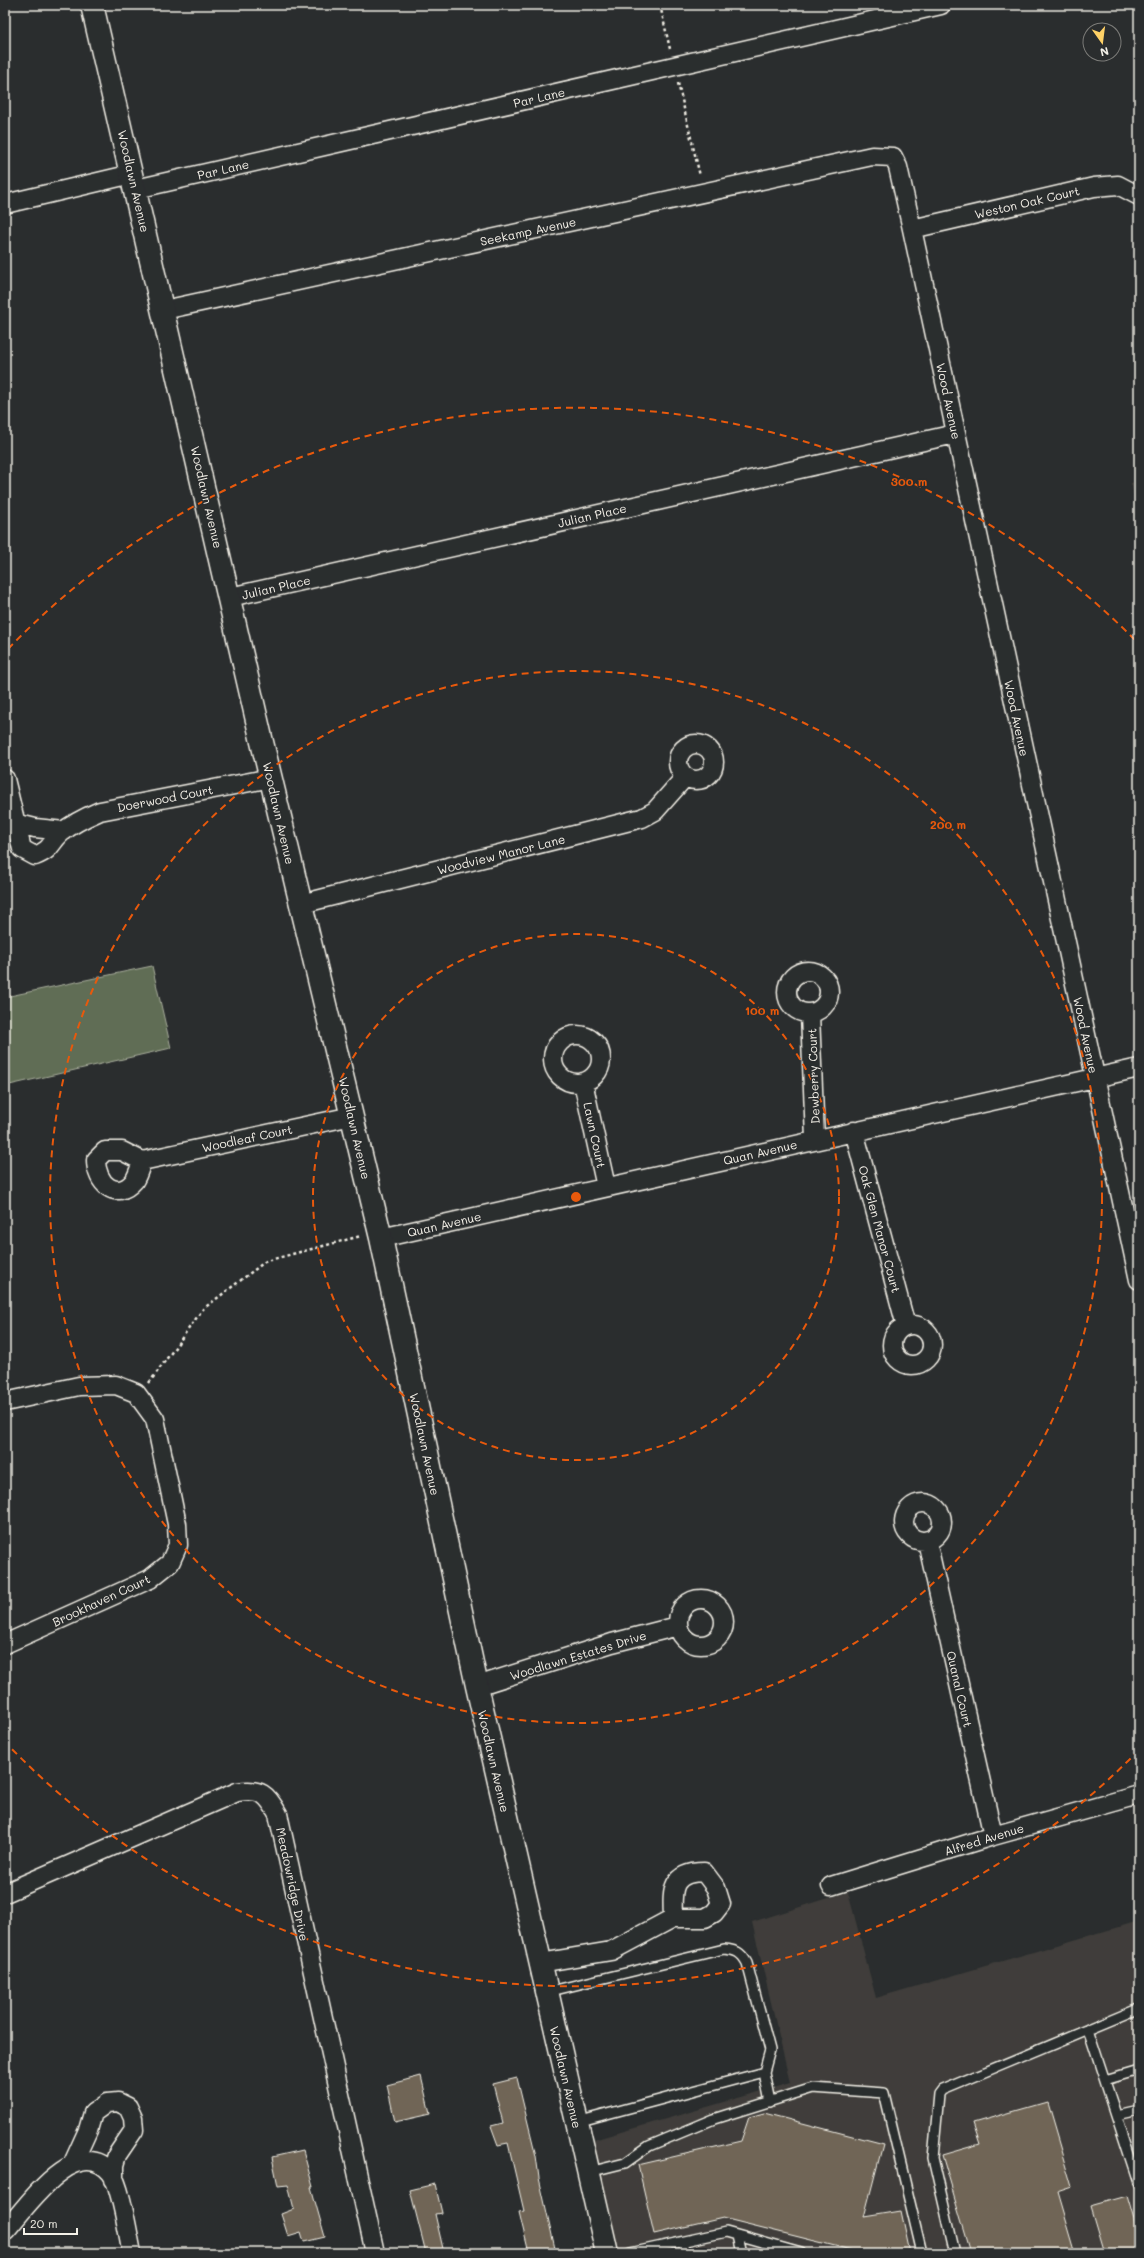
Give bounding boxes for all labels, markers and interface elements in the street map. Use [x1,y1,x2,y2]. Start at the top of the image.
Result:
north arrow [1082,22,1122,62]
text: N [1099,44,1110,60]
street label: Par Lane [512,83,566,111]
street label: Woodlawn Avenue [114,128,154,234]
street label: Par Lane [196,155,250,183]
street label: Weston Oak Court [973,182,1081,222]
street label: Seekamp Avenue [479,213,577,249]
street label: Wood Avenue [933,361,965,441]
street label: Woodlawn Avenue [187,444,227,550]
text: 300 m [891,473,927,489]
street label: Julian Place [556,499,628,531]
street label: Julian Place [240,571,312,603]
street label: Wood Avenue [1001,678,1033,758]
street label: Woodlawn Avenue [259,760,299,866]
street label: Doerwood Court [116,781,214,815]
text: 200 m [930,816,966,832]
street label: Woodview Manor Lane [435,830,567,878]
street label: Wood Avenue [1070,995,1102,1075]
text: 100 m [745,1002,779,1018]
street label: Dewberry Court [803,1028,823,1124]
street label: Woodlawn Avenue [335,1075,375,1181]
street label: Lawn Court [580,1100,610,1170]
street label: Woodleaf Court [200,1121,294,1155]
street label: Quan Avenue [721,1136,799,1168]
street label: Oak Glen Manor Court [855,1164,905,1294]
centre of rings [569,1190,583,1204]
street label: Quan Avenue [405,1208,483,1240]
street label: Woodlawn Avenue [406,1391,444,1497]
street label: Brookhaven Court [50,1570,152,1630]
street label: Woodlawn Estates Drive [508,1627,648,1683]
street label: Quanal Court [943,1649,977,1729]
street label: Woodlawn Avenue [474,1708,514,1814]
street label: Alfred Avenue [942,1819,1026,1859]
street label: Meadowridge Drive [273,1826,313,1942]
street label: Woodlawn Avenue [546,2024,586,2130]
scale bar [24,2210,77,2236]
text: 20 m [30,2215,58,2231]

